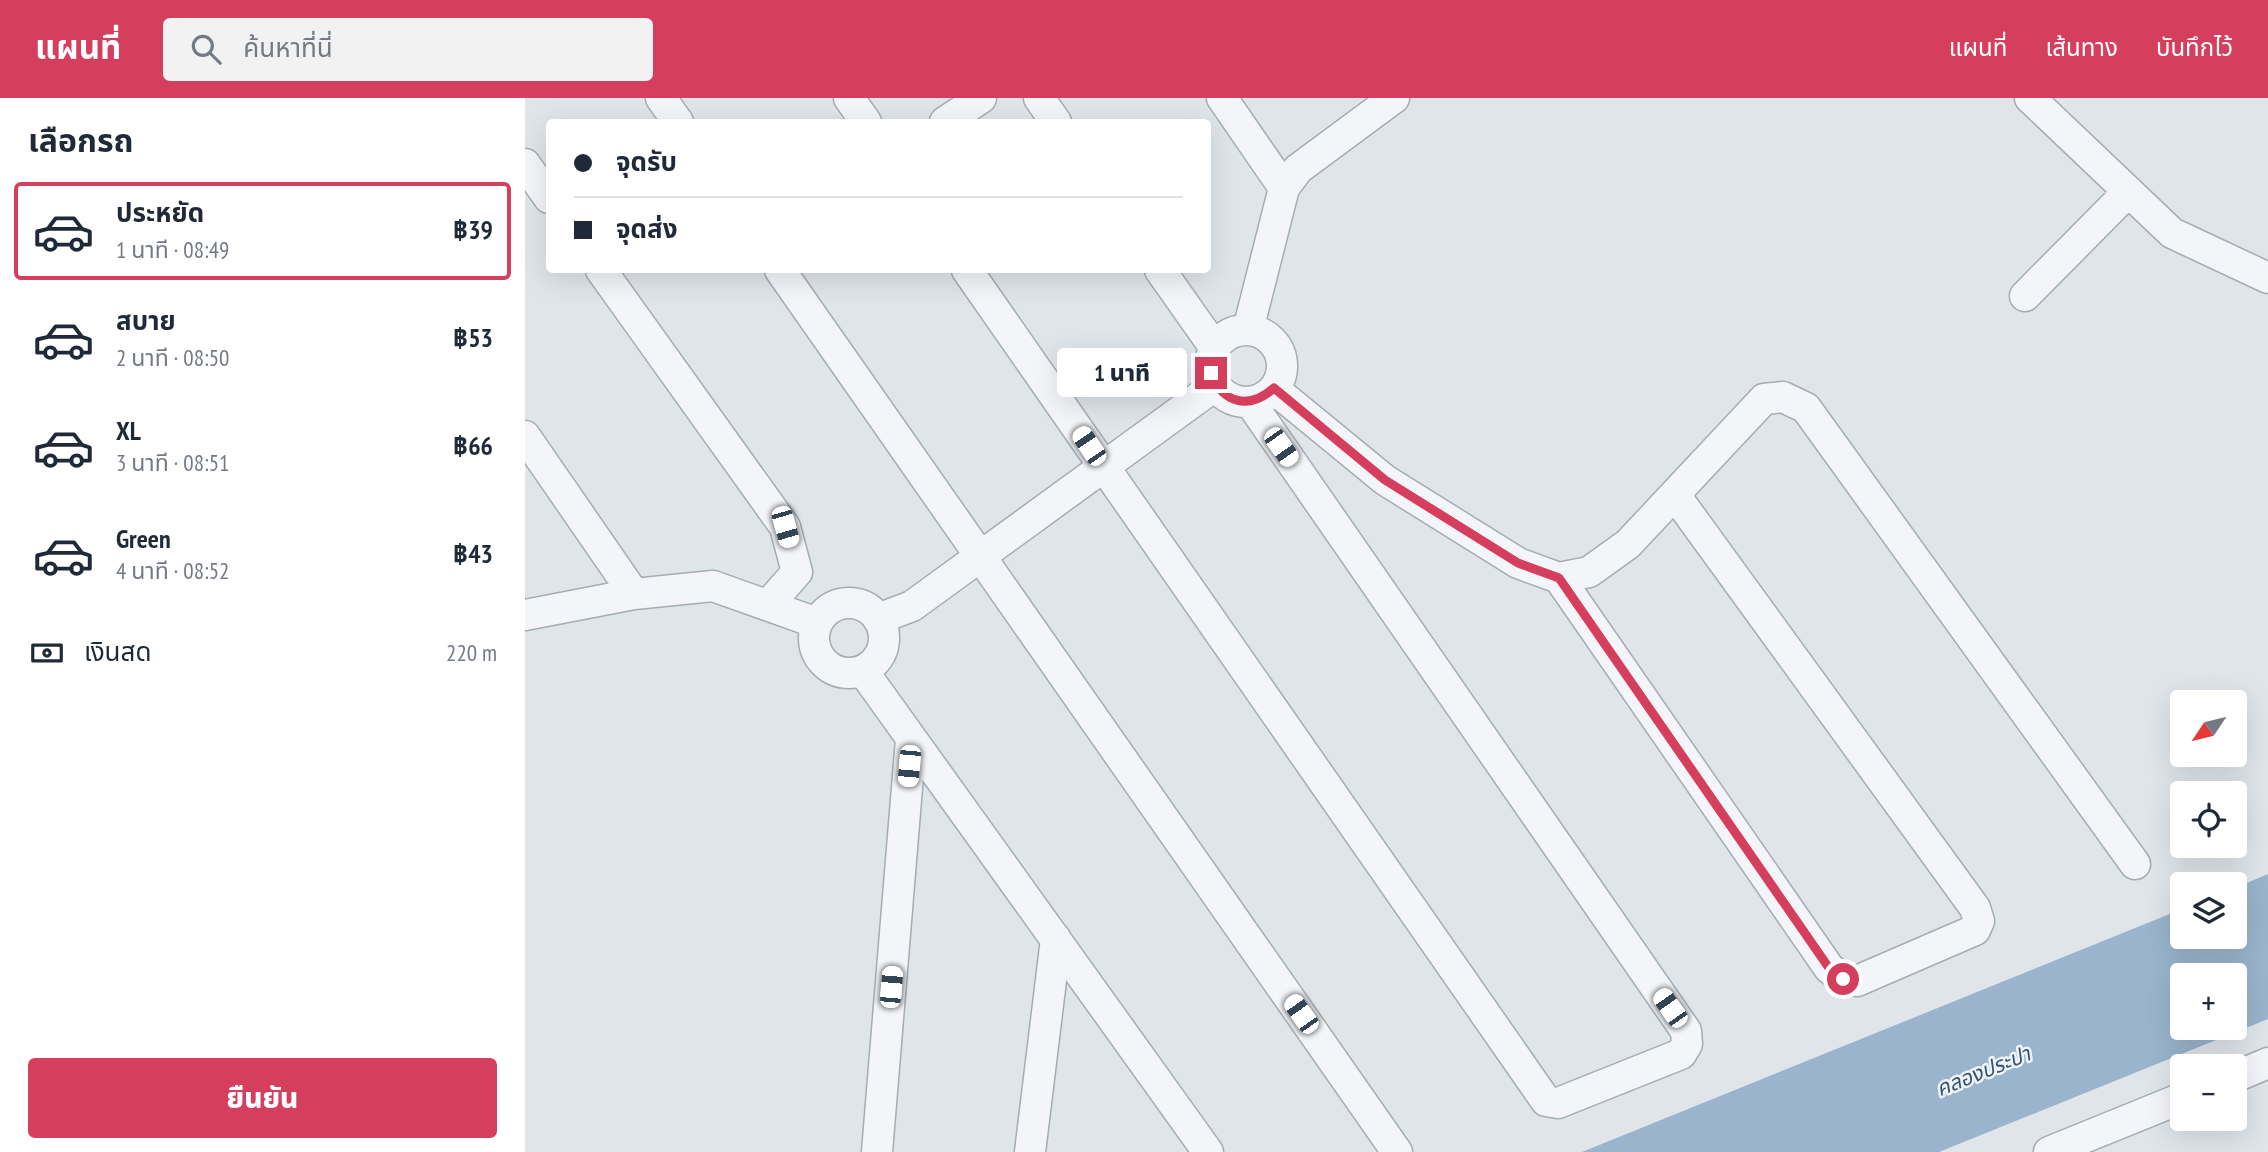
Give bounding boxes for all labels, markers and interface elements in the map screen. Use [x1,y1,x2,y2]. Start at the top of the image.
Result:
search box [163,18,653,81]
text: แผนที่ [35,25,121,68]
icon: search [187,30,225,68]
text: ค้นหาที่นี่ [243,31,333,64]
text: แผนที่ [1949,32,2007,63]
text: เส้นทาง [2045,32,2118,63]
text: บันทึกไว้ [2156,32,2233,63]
text: เลือกรถ [28,119,133,161]
text: จุดรับ [616,145,677,178]
text: ประหยัด [116,196,204,229]
icon: car [32,200,95,263]
text: จุดส่ง [616,212,678,245]
text: ฿39 [453,213,493,246]
text: 1 นาที · 08:49 [116,235,229,264]
text: สบาย [116,304,176,337]
icon: car [32,308,95,371]
text: ฿53 [453,321,493,354]
text: 2 นาที · 08:50 [116,343,229,372]
callout: 1 นาที [1057,348,1187,398]
route end [1195,357,1227,389]
text: 1 นาที [1094,358,1150,387]
text: XL [116,414,141,447]
icon: car [32,416,95,479]
car [1069,423,1110,469]
car [1261,424,1302,470]
text: ฿66 [453,429,493,462]
text: 3 นาที · 08:51 [116,448,229,477]
car [770,504,801,550]
text: Green [116,522,171,555]
icon: car [32,524,95,587]
text: ฿43 [453,537,493,570]
text: 4 นาที · 08:52 [116,556,229,585]
icon: cash [28,634,66,672]
text: เงินสด [84,635,151,668]
text: 220 m [446,638,497,667]
north arrow [2170,690,2247,766]
map controls [2170,690,2247,1131]
car [897,744,922,788]
button: locate [2170,781,2247,858]
button: layers [2170,872,2247,949]
route start [1827,963,1859,995]
button: + [2170,963,2247,1040]
car [879,965,904,1009]
car [1650,985,1691,1031]
car [1281,991,1322,1037]
water label: คลองประปา [1932,1039,2036,1102]
button: − [2170,1054,2247,1131]
button: ยืนยัน [28,1058,497,1138]

